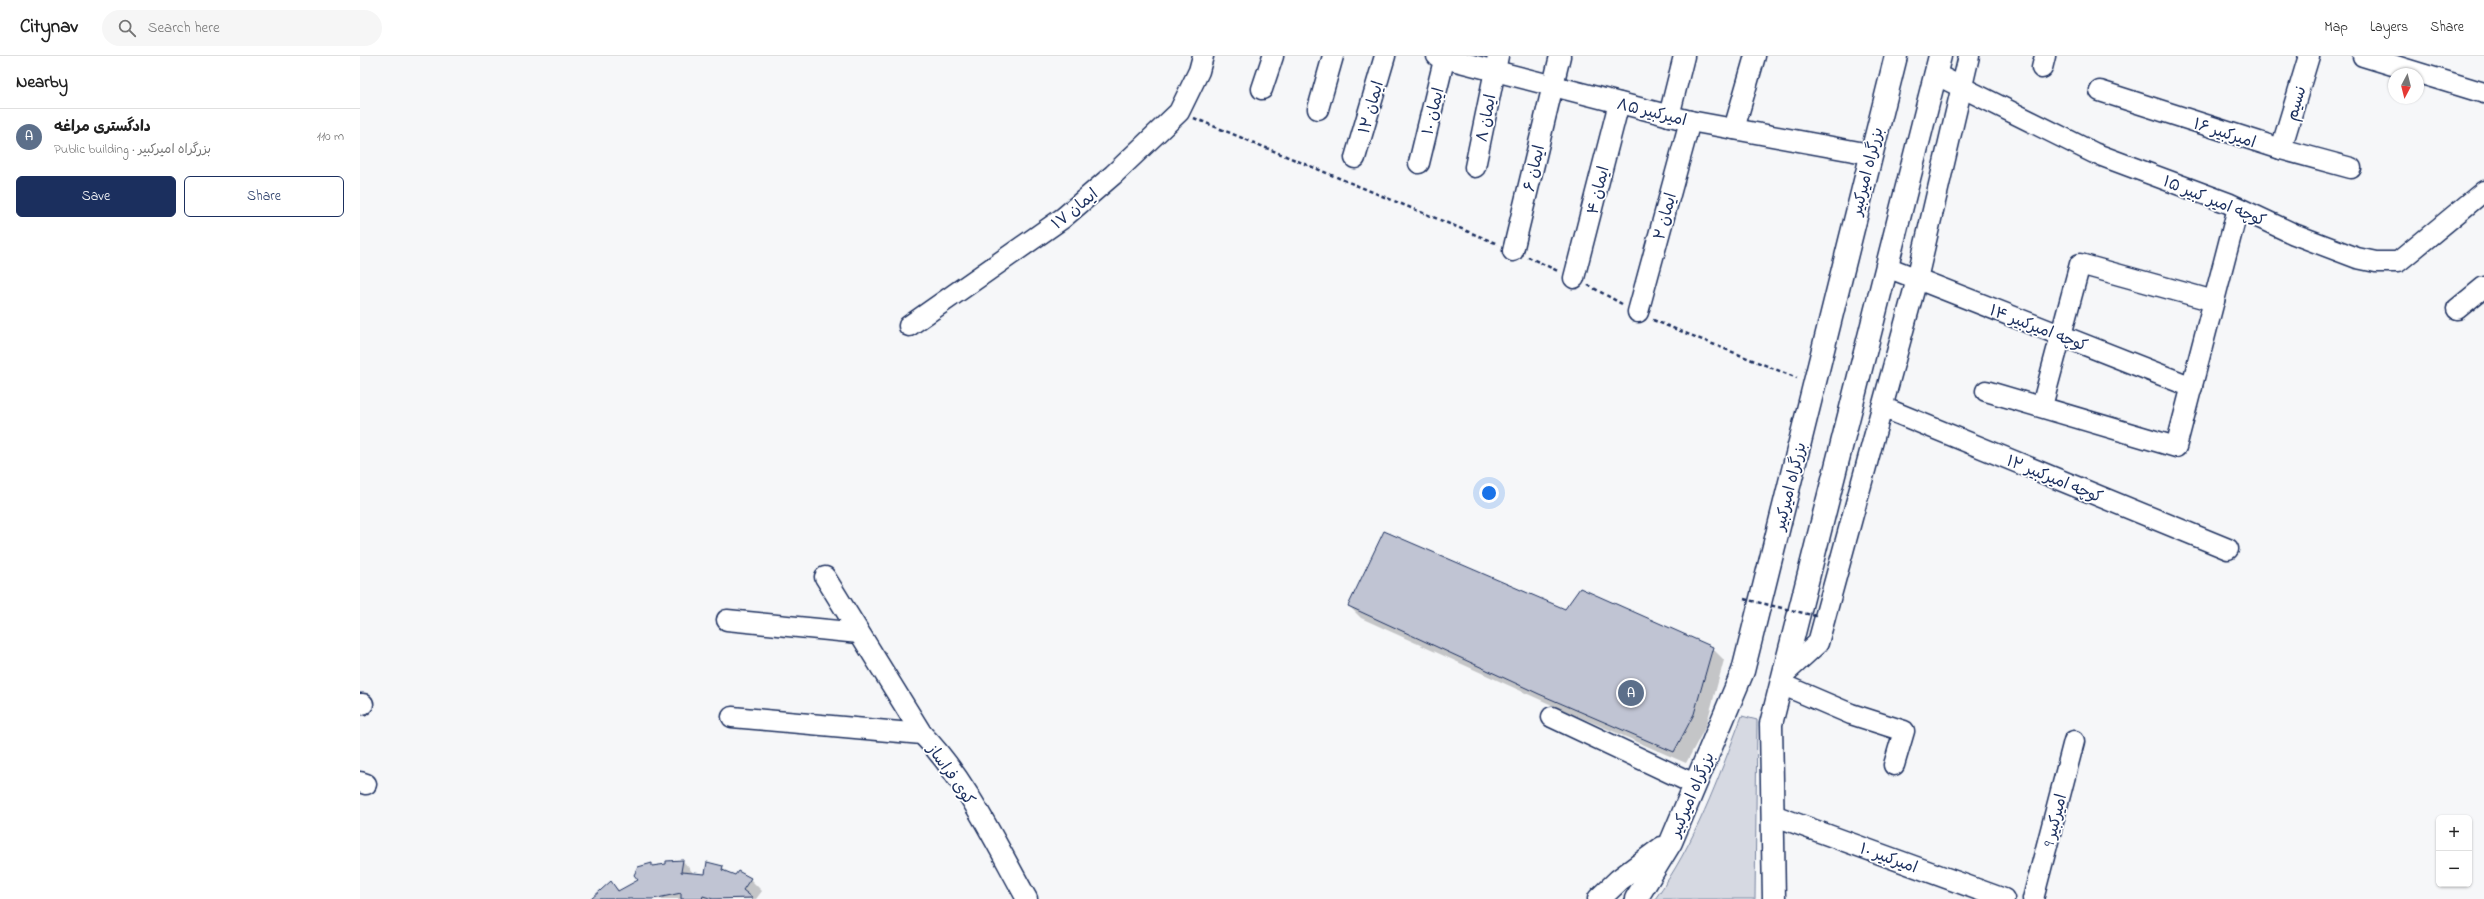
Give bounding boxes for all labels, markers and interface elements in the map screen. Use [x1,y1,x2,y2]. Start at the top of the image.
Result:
search box [102,10,382,46]
text: Citynav [20,14,78,41]
icon: search [116,17,138,39]
text: Search here [148,17,220,39]
text: Map [2324,17,2348,38]
text: Layers [2370,17,2408,38]
text: Share [2430,17,2464,38]
north arrow [2388,68,2424,104]
text: Nearby [16,70,68,95]
street label: ایمان ۱۲ [1353,78,1391,137]
street label: نسیم [2280,83,2313,124]
street label: ایمان ۱۰ [1416,85,1451,138]
street label: ایمان ۸ [1471,92,1503,144]
street label: امیرکبیر ۸۵ [1614,93,1689,133]
street label: امیرکبیر ۱۶ [2190,113,2259,155]
text: دادگستری مراغه [54,116,151,138]
street label: بزرگراه امیرکبیر [1845,125,1890,220]
text: A [25,127,33,146]
text: 110 m [317,127,344,146]
text: Public building · بزرگراه امیرکبیر [54,140,211,159]
street label: ایمان ۶ [1518,143,1552,194]
street label: ایمان ۴ [1581,164,1617,217]
street label: کوچه امیر کبیر ۱۵ [2159,170,2270,234]
button: Save [16,176,176,217]
button: Share [184,176,344,217]
street label: ایمان ۱۷ [1047,183,1104,236]
street label: ایمان ۲ [1648,190,1684,243]
street label: کوچه امیرکبیر ۱۴ [1986,299,2091,359]
street label: بزرگراه امیرکبیر [1768,440,1813,535]
street label: کوچه امیرکبیر ۱۲ [2002,450,2106,510]
your location [1479,483,1499,503]
pin: A [1618,678,1644,708]
street label: کوی فراساز [919,738,980,811]
street label: بزرگراه امیرکبیر [1663,749,1721,843]
street label: امیرکبیر 9 [2038,792,2074,849]
map controls [2436,815,2472,887]
button: + [2436,815,2472,851]
street label: امیرکبیر ۱۰ [1856,837,1921,880]
button: − [2436,851,2472,887]

